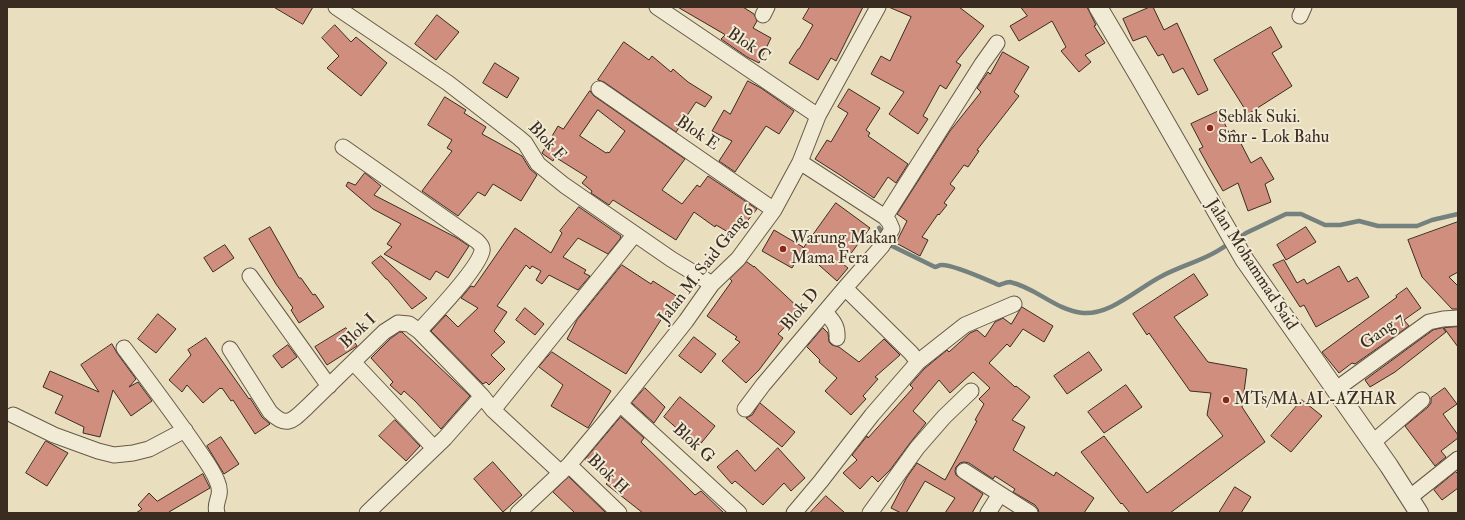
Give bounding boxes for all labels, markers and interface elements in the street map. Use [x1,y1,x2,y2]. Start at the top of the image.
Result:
street label: Blok C [723,24,773,68]
place label: Seblak Suki. Smr - Lok Bahu [1218,108,1329,148]
street label: Blok E [672,112,722,156]
street label: Blok F [523,118,569,166]
marker: Seblak Suki. Smr - Lok Bahu [1205,123,1215,133]
street label: Jalan Mohammad Said [1201,196,1301,334]
street label: Jalan M. Said Gang 6 [655,202,759,328]
place label: Warung Makan Mama Fera [791,229,897,269]
marker: Warung Makan Mama Fera [778,244,788,254]
street label: Blok D [777,285,825,335]
street label: Gang 7 [1357,309,1409,355]
street label: Blok I [337,310,381,354]
place label: MTs/MA. AL-AZHAR [1234,390,1396,410]
marker: MTs/MA. AL-AZHAR [1221,395,1231,405]
street label: Blok G [668,420,718,468]
street label: Blok H [582,451,632,499]

